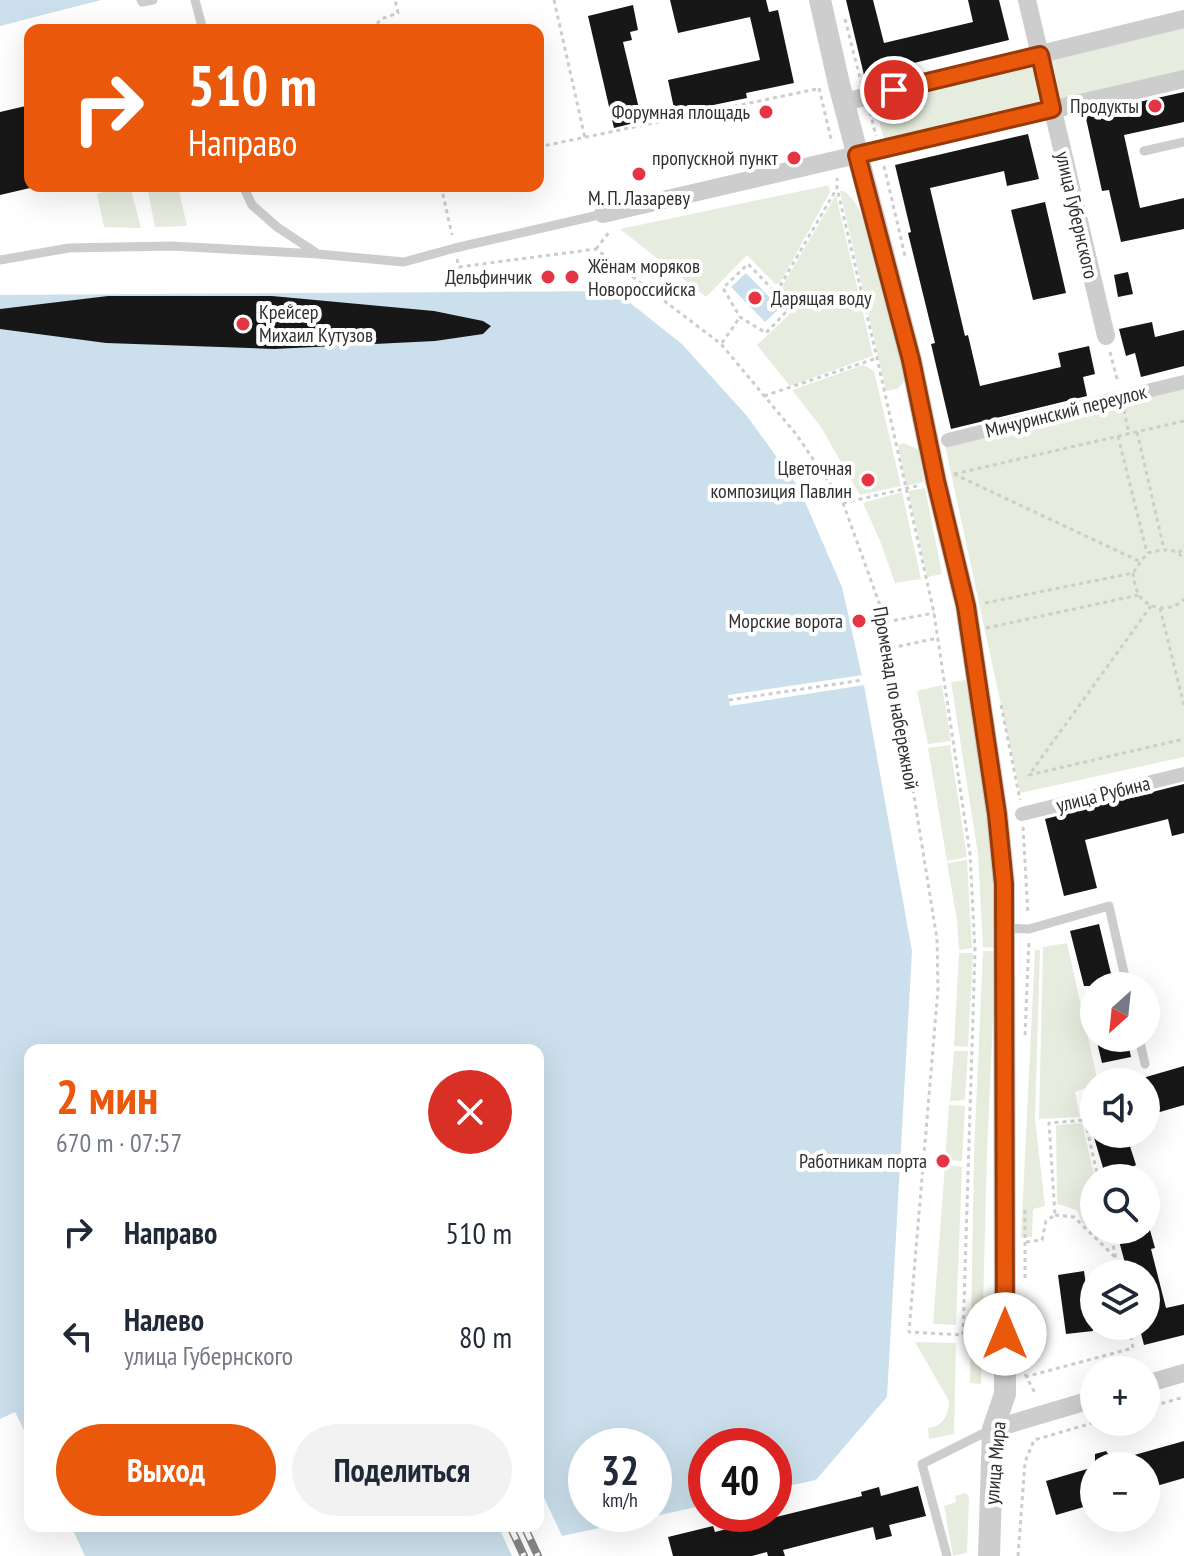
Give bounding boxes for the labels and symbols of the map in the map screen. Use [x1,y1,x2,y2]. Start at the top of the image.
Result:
pin [860,56,928,124]
place label: Продукты [1070,93,1139,119]
marker: Продукты [1146,97,1164,115]
place label: Форумная площадь [612,99,750,125]
marker: Форумная площадь [757,103,775,121]
place label: пропускной пункт [652,145,779,171]
marker: пропускной пункт [785,149,803,167]
street label: улица Губернского [1050,149,1104,281]
marker: М. П. Лазареву [630,165,648,183]
place label: М. П. Лазареву [588,185,690,211]
place label: Жёнам моряков Новороссийска [587,253,700,302]
place label: Дельфинчик [445,264,532,290]
marker: Дельфинчик [539,268,557,286]
marker: Жёнам моряков Новороссийска [563,268,581,286]
place label: Дарящая воду [771,285,872,311]
marker: Дарящая воду [746,289,764,307]
place label: Крейсер Михаил Кутузов [259,299,373,348]
marker: Крейсер Михаил Кутузов [234,315,252,333]
street label: Мичуринский переулок [983,378,1149,444]
place label: Цветочная композиция Павлин [711,455,852,504]
marker: Цветочная композиция Павлин [859,471,877,489]
street label: Променад по набережной [867,605,925,791]
place label: Морские ворота [729,608,843,634]
marker: Морские ворота [850,612,868,630]
street label: улица Рубина [1053,770,1153,818]
north arrow [1080,972,1160,1052]
place label: Работникам порта [799,1148,927,1174]
marker: Работникам порта [934,1152,952,1170]
position arrow [963,1292,1047,1376]
street label: улица Мира [978,1420,1012,1506]
speed limit sign: 40 [688,1428,792,1532]

